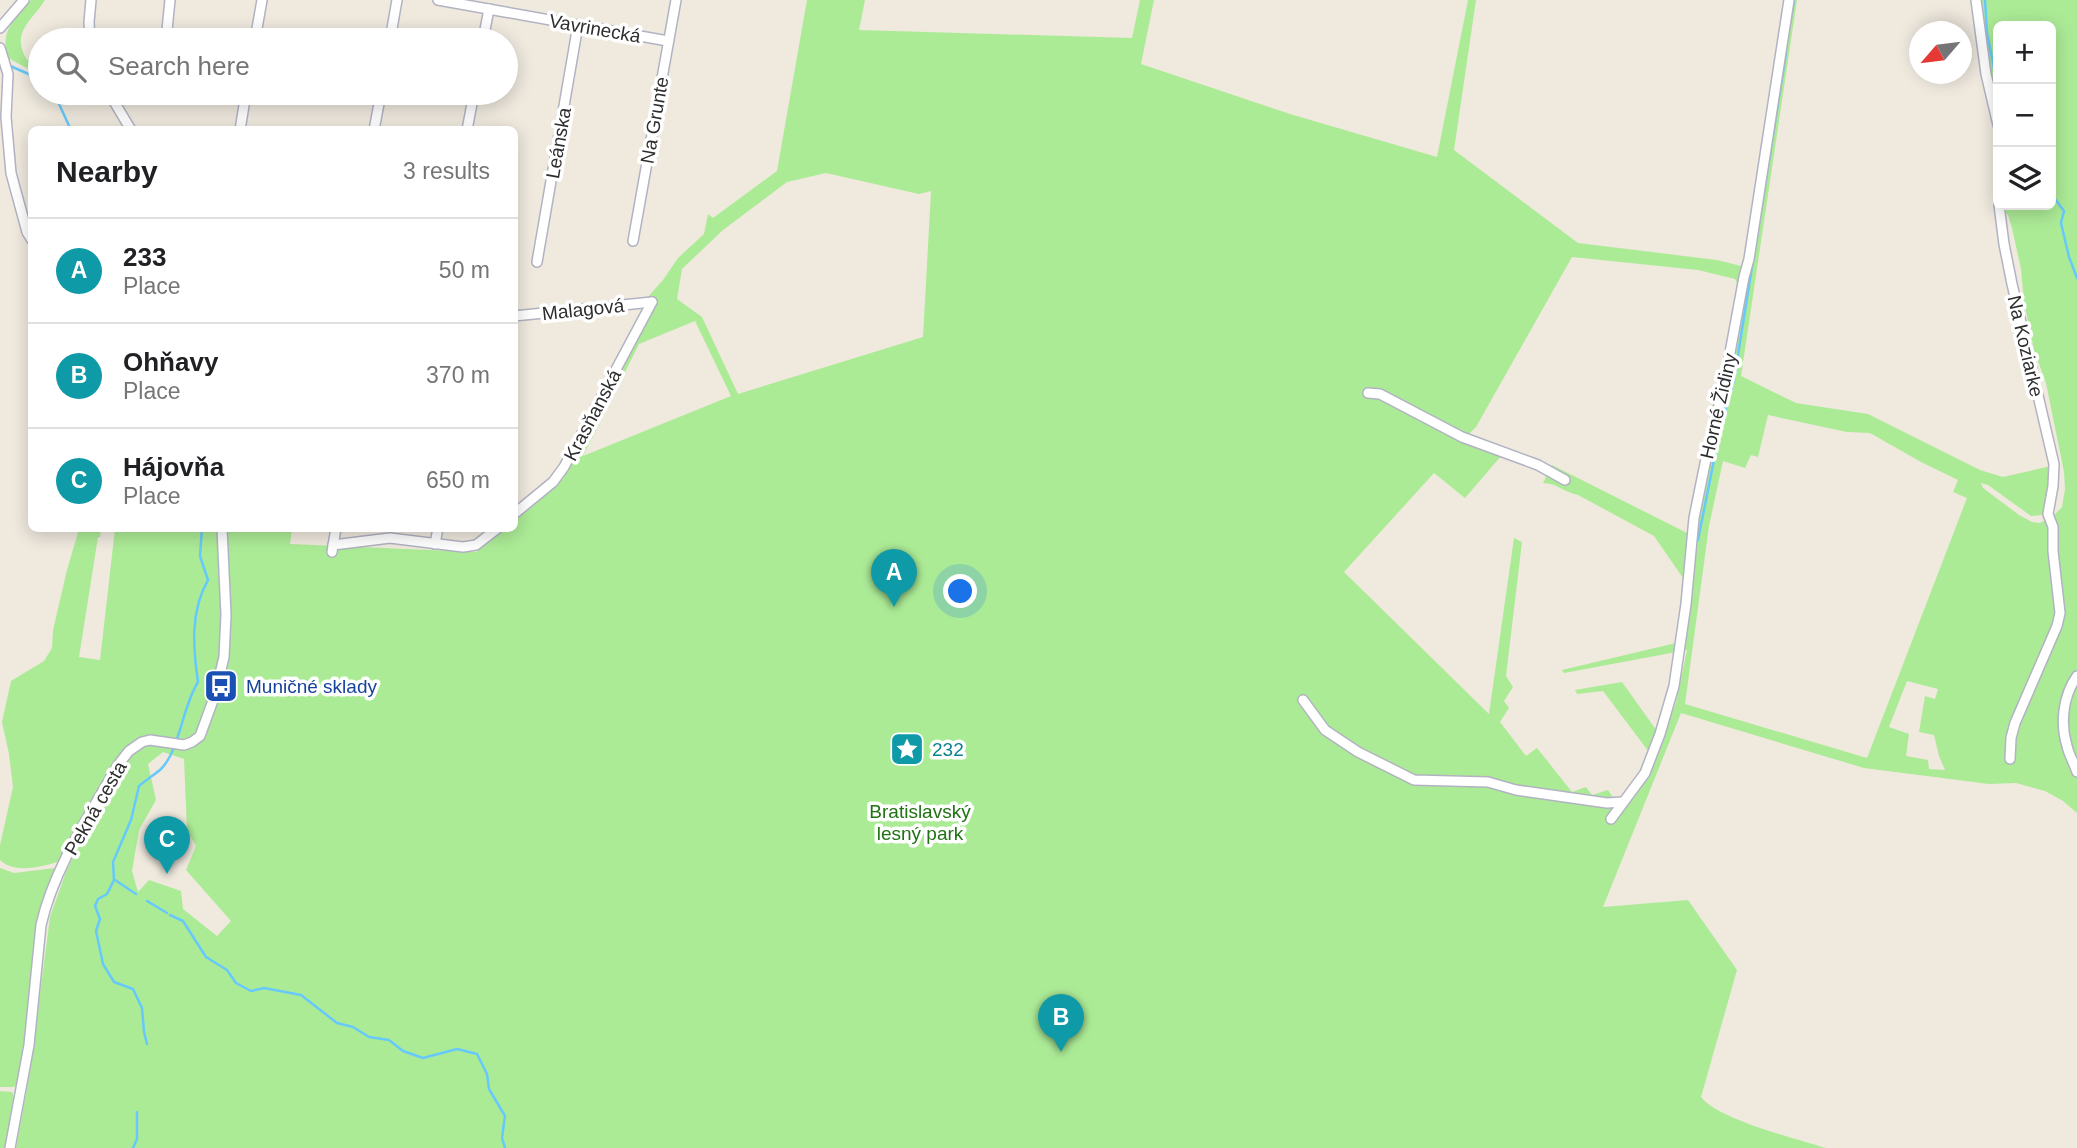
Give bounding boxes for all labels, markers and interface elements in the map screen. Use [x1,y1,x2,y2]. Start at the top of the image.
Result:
street label: Vavrinecká [547,10,643,47]
north arrow [1909,21,1972,84]
map controls [1993,21,2056,210]
button: + [1993,21,2056,84]
search box [28,28,518,105]
icon: search [52,48,90,86]
text: Search here [108,51,250,81]
street label: Na Grunte [637,75,672,165]
button: − [1993,84,2056,147]
street label: Leánska [542,105,575,180]
button: layers [1993,147,2056,210]
text: Nearby [56,155,158,188]
text: 3 results [403,158,490,184]
text: 233 [123,242,166,272]
text: A [71,257,87,283]
text: 50 m [439,257,490,283]
text: Place [123,273,181,299]
street label: Na Koziarke [2004,293,2047,399]
street label: Malagová [541,295,626,324]
text: Ohňavy [123,347,218,377]
street label: Horné Židiny [1696,351,1741,461]
text: B [71,362,87,388]
text: 370 m [426,362,490,388]
street label: Krasňanská [560,366,625,464]
text: Place [123,378,181,404]
text: Hájovňa [123,452,224,482]
text: C [71,467,87,493]
text: 650 m [426,467,490,493]
text: Place [123,483,181,509]
pin: A [871,549,917,607]
your location [943,574,977,608]
bus stop icon: Muničné sklady [202,667,240,705]
place label: Muničné sklady [246,676,377,697]
place icon: 232 [888,730,926,768]
place label: 232 [932,739,964,760]
street label: Pekná cesta [60,757,131,859]
park label: Bratislavský lesný park [869,801,971,844]
pin: C [144,816,190,874]
pin: B [1038,994,1084,1052]

